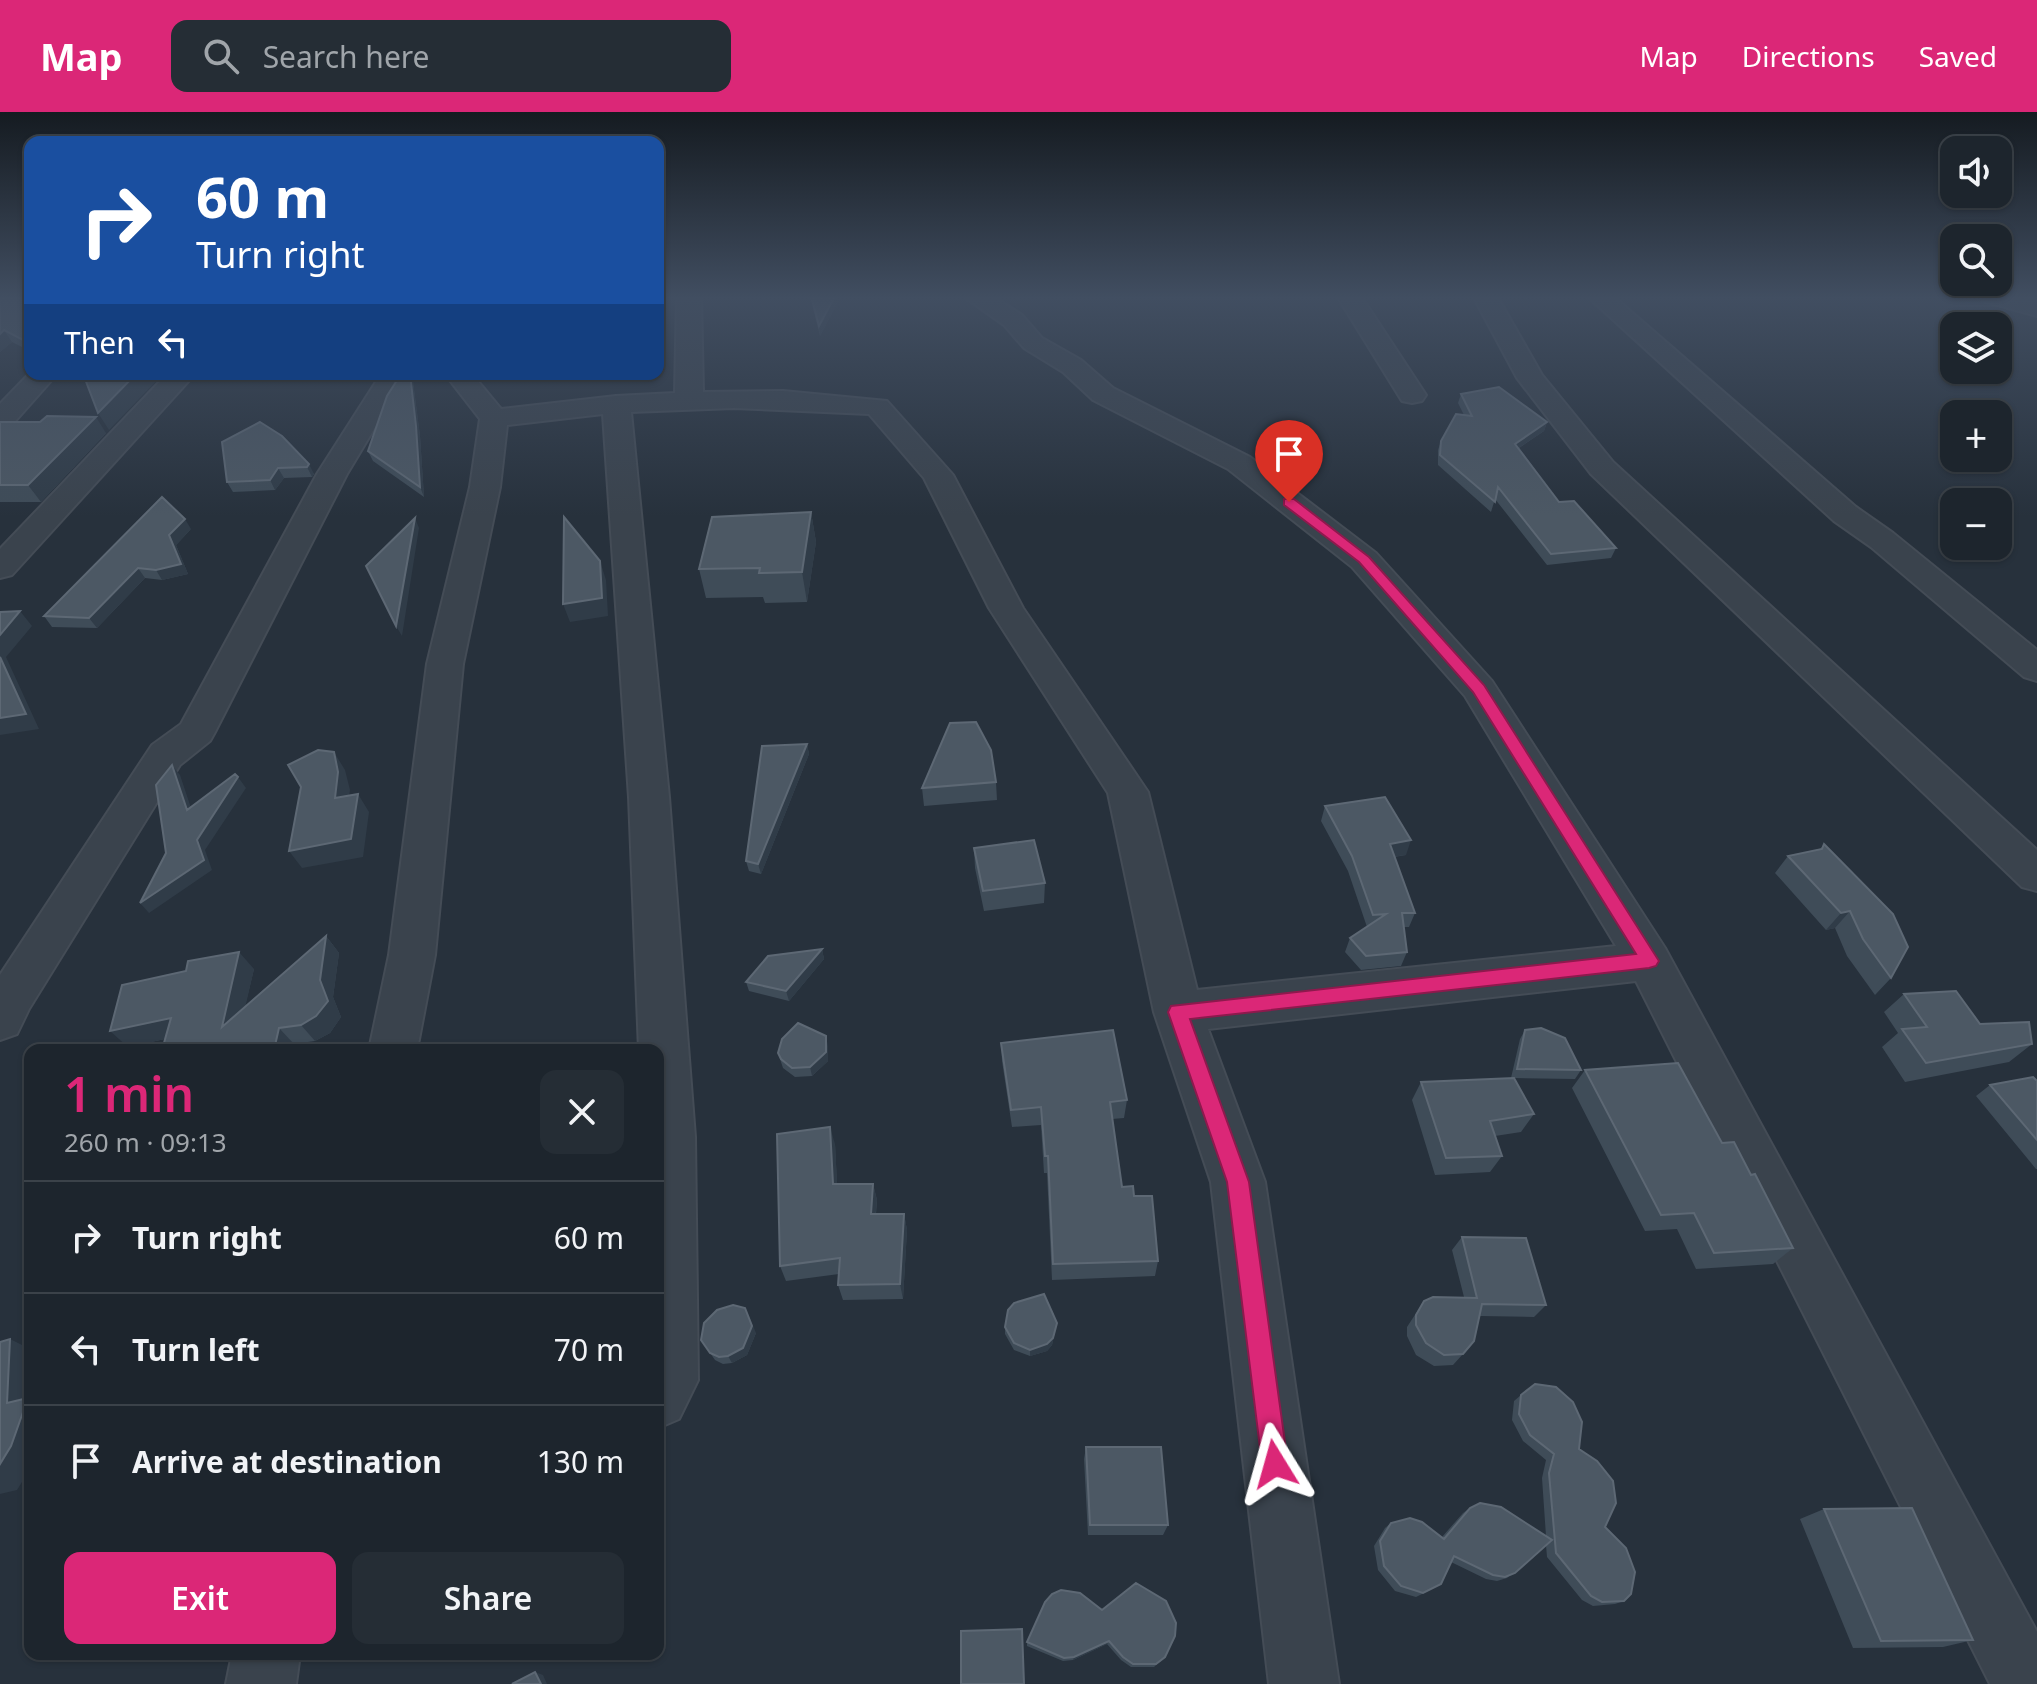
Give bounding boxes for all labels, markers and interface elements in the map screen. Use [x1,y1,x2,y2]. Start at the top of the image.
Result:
search box [171,20,731,92]
text: Map [40,30,123,82]
icon: search [199,34,243,78]
text: Search here [263,36,430,77]
text: Map [1639,37,1698,75]
text: Directions [1742,37,1875,75]
text: Saved [1919,37,1997,75]
map controls [1940,136,2012,560]
button: sound [1940,136,2012,208]
text: 60 m [196,158,329,234]
icon: right [64,168,168,272]
button: search [1940,224,2012,296]
text: Turn right [196,230,364,279]
button: layers [1940,312,2012,384]
icon: left [151,320,195,364]
text: Then [64,322,135,363]
button: + [1940,400,2012,472]
pin [1255,420,1323,502]
icon: arrive [1267,432,1311,476]
button: − [1940,488,2012,560]
text: 1 min [64,1061,194,1126]
button: close [540,1070,624,1154]
text: 260 m · 09:13 [64,1124,227,1160]
icon: right [64,1215,108,1259]
text: Turn right [132,1217,282,1258]
text: 60 m [554,1217,624,1258]
icon: left [64,1327,108,1371]
text: Turn left [132,1329,260,1370]
text: 70 m [554,1329,624,1370]
position arrow [1233,1422,1317,1506]
icon: arrive [64,1439,108,1483]
text: Arrive at destination [132,1441,442,1482]
text: 130 m [537,1441,624,1482]
button: Exit [64,1552,336,1644]
button: Share [352,1552,624,1644]

